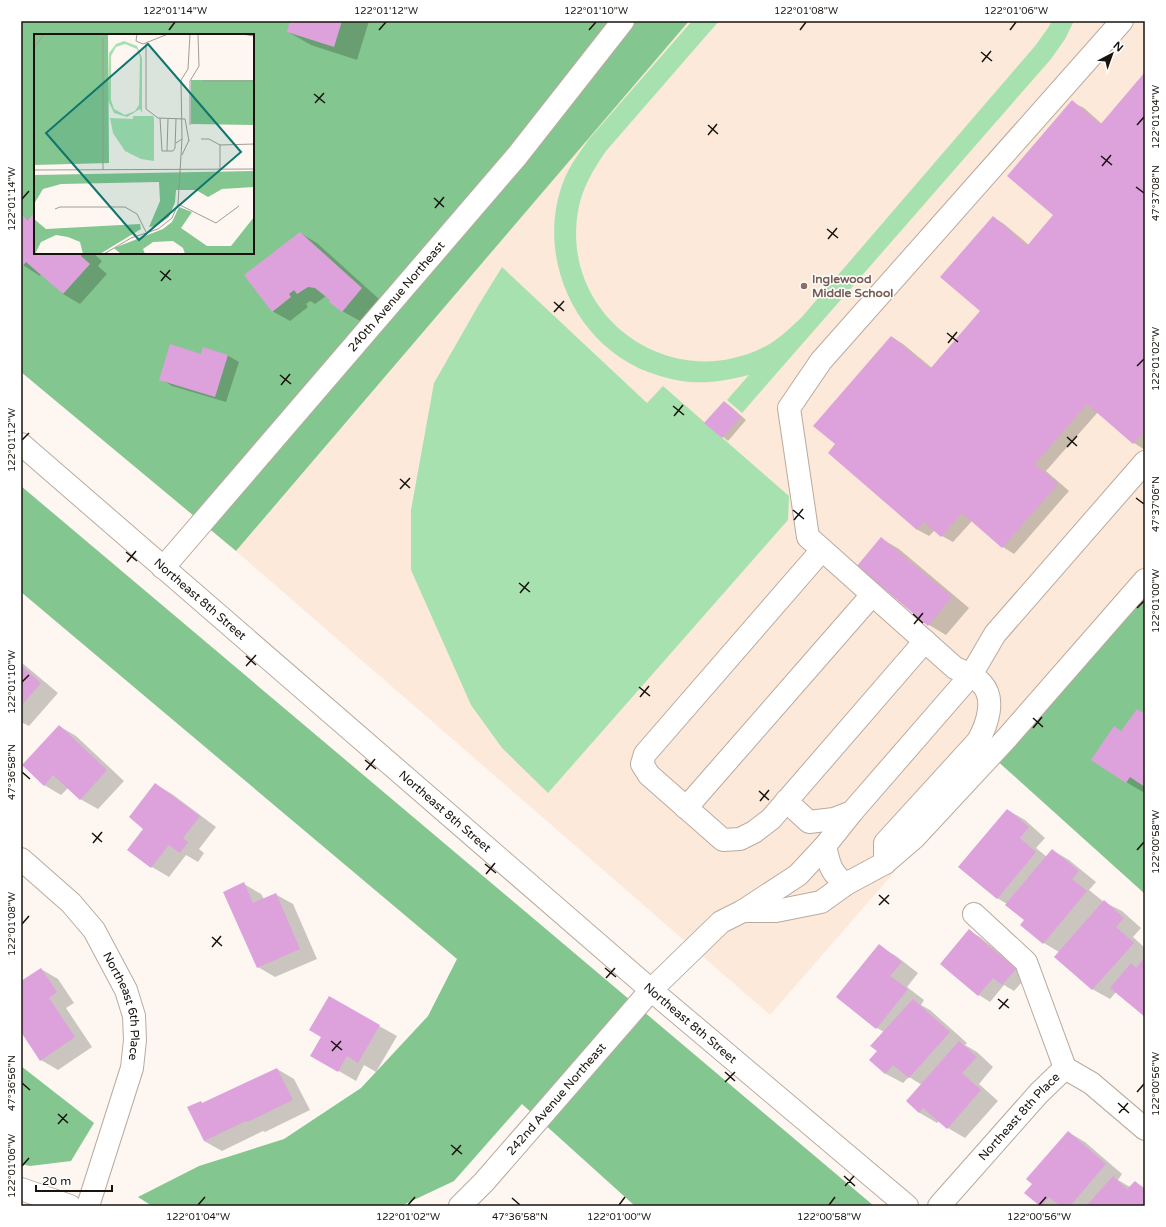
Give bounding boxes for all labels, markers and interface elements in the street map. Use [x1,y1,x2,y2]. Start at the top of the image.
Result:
text: 122°01'14"W [143,5,207,17]
text: 122°01'12"W [354,5,418,17]
text: 122°01'10"W [564,5,628,17]
text: 122°01'08"W [774,5,838,17]
text: 122°01'06"W [984,5,1048,17]
inset map [34,34,254,254]
north arrow [1092,34,1132,74]
text: N [1111,39,1126,55]
text: 122°01'04"W [1150,85,1162,149]
text: 47°37'08"N [1150,165,1162,221]
text: 122°01'14"W [6,167,18,231]
street label: 240th Avenue Northeast [345,238,448,354]
place label: Inglewood Middle School [812,272,893,300]
marker: Inglewood Middle School [799,281,809,291]
text: 122°01'02"W [1150,327,1162,391]
text: 122°01'12"W [6,408,18,472]
text: 47°37'06"N [1150,476,1162,532]
street label: Northeast 8th Street [151,556,249,643]
text: 122°01'00"W [1150,569,1162,633]
text: 122°01'10"W [6,650,18,714]
text: 47°36'58"N [6,744,18,800]
street label: Northeast 8th Street [396,768,494,855]
text: 122°00'58"W [1150,810,1162,874]
text: 122°01'08"W [6,892,18,956]
street label: Northeast 6th Place [100,950,142,1061]
street label: Northeast 8th Street [641,980,740,1066]
street label: 242nd Avenue Northeast [504,1040,609,1158]
text: 122°00'56"W [1150,1052,1162,1116]
text: 47°36'56"N [6,1055,18,1111]
street label: Northeast 8th Place [976,1070,1063,1163]
text: 122°01'06"W [6,1134,18,1198]
scale bar [36,1167,112,1193]
text: 20 m [42,1174,71,1188]
text: 122°01'04"W [166,1211,230,1223]
text: 122°01'02"W [376,1211,440,1223]
text: 47°36'58"N [492,1211,548,1223]
text: 122°01'00"W [587,1211,651,1223]
text: 122°00'58"W [797,1211,861,1223]
text: 122°00'56"W [1007,1211,1071,1223]

